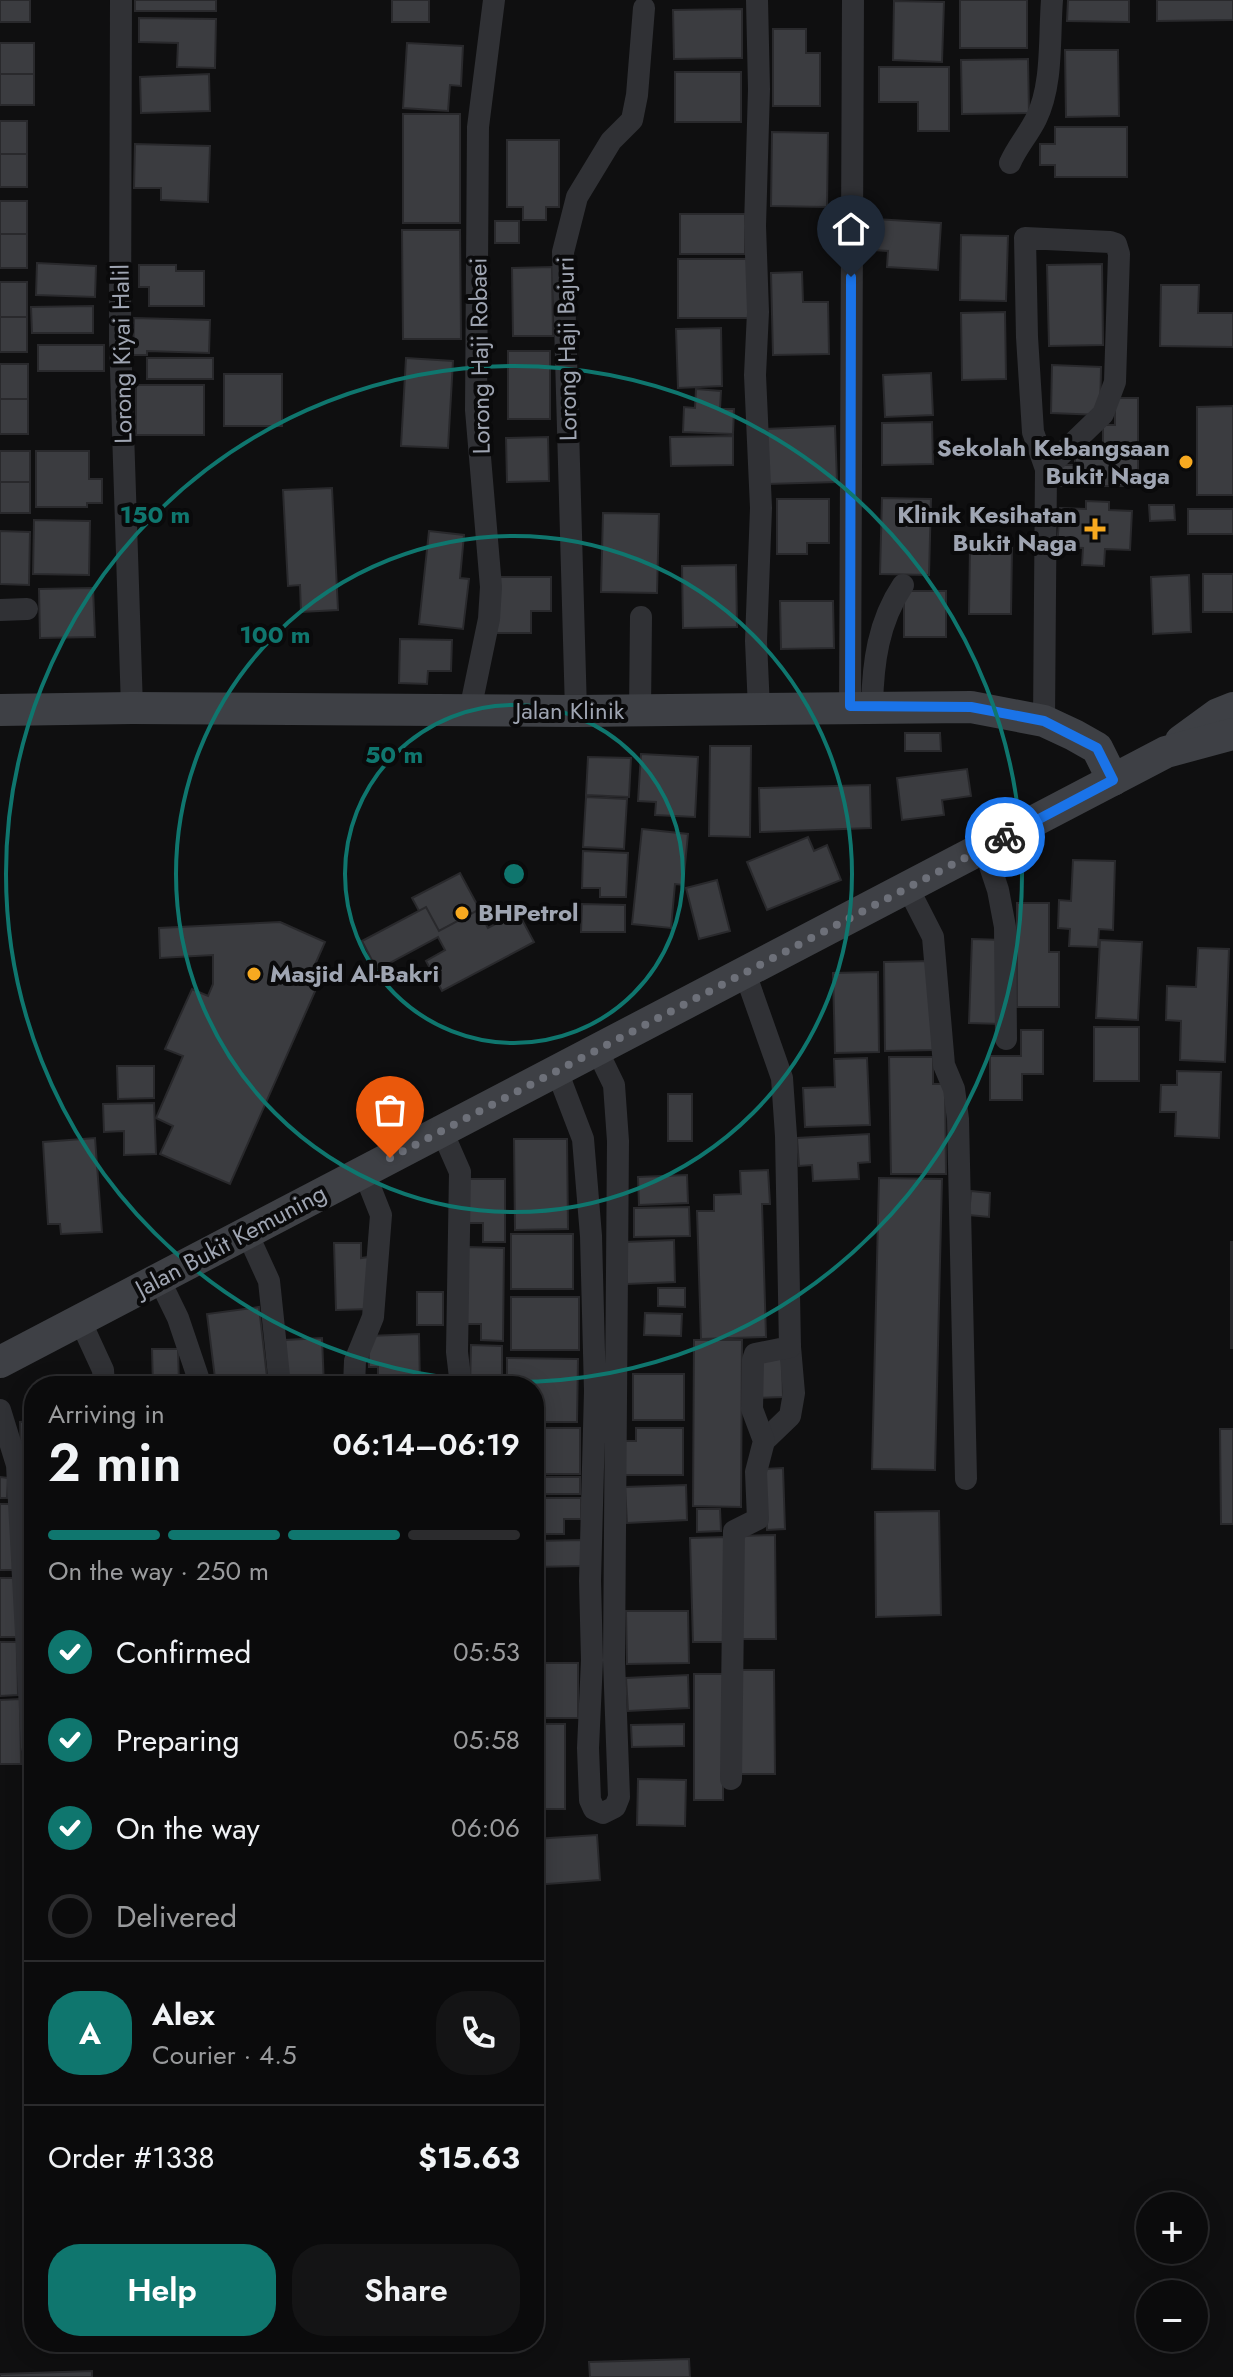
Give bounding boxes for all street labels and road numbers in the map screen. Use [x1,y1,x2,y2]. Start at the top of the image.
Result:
street label: Lorong Haji Bajuri [547,256,586,442]
street label: Lorong Haji Robaei [460,257,499,455]
street label: Lorong Kiyai Halil [102,264,141,444]
street label: Jalan Klinik [513,693,625,728]
street label: Jalan Bukit Kemuning [127,1175,332,1307]

